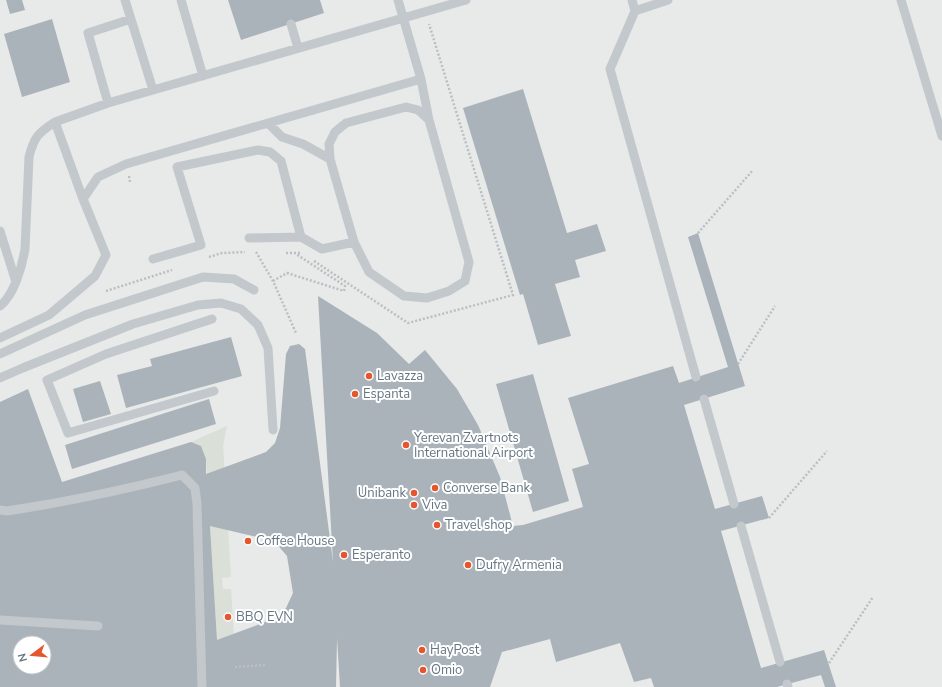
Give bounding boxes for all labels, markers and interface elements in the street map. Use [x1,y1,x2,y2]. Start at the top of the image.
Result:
place label: Lavazza [377,367,423,385]
marker: Lavazza [364,371,374,381]
place label: Espanta [363,385,410,403]
marker: Espanta [350,389,360,399]
place label: Yerevan Zvartnots International Airport [413,429,533,462]
marker: Yerevan Zvartnots International Airport [401,440,411,450]
place label: Converse Bank [443,479,531,497]
marker: Converse Bank [430,483,440,493]
place label: Unibank [358,484,406,502]
marker: Unibank [409,488,419,498]
place label: Viva [421,496,447,514]
marker: Viva [409,500,419,510]
place label: Travel shop [445,516,512,534]
marker: Travel shop [432,520,442,530]
place label: Coffee House [256,532,335,550]
marker: Coffee House [243,536,253,546]
place label: Esperanto [352,546,411,564]
marker: Esperanto [339,550,349,560]
place label: Dufry Armenia [476,556,562,574]
marker: Dufry Armenia [463,560,473,570]
place label: BBQ EVN [236,608,293,626]
marker: BBQ EVN [223,612,233,622]
north arrow [12,635,52,675]
place label: HayPost [430,641,480,659]
marker: HayPost [417,645,427,655]
text: N [15,652,31,664]
place label: Omio [431,661,462,679]
marker: Omio [418,665,428,675]

